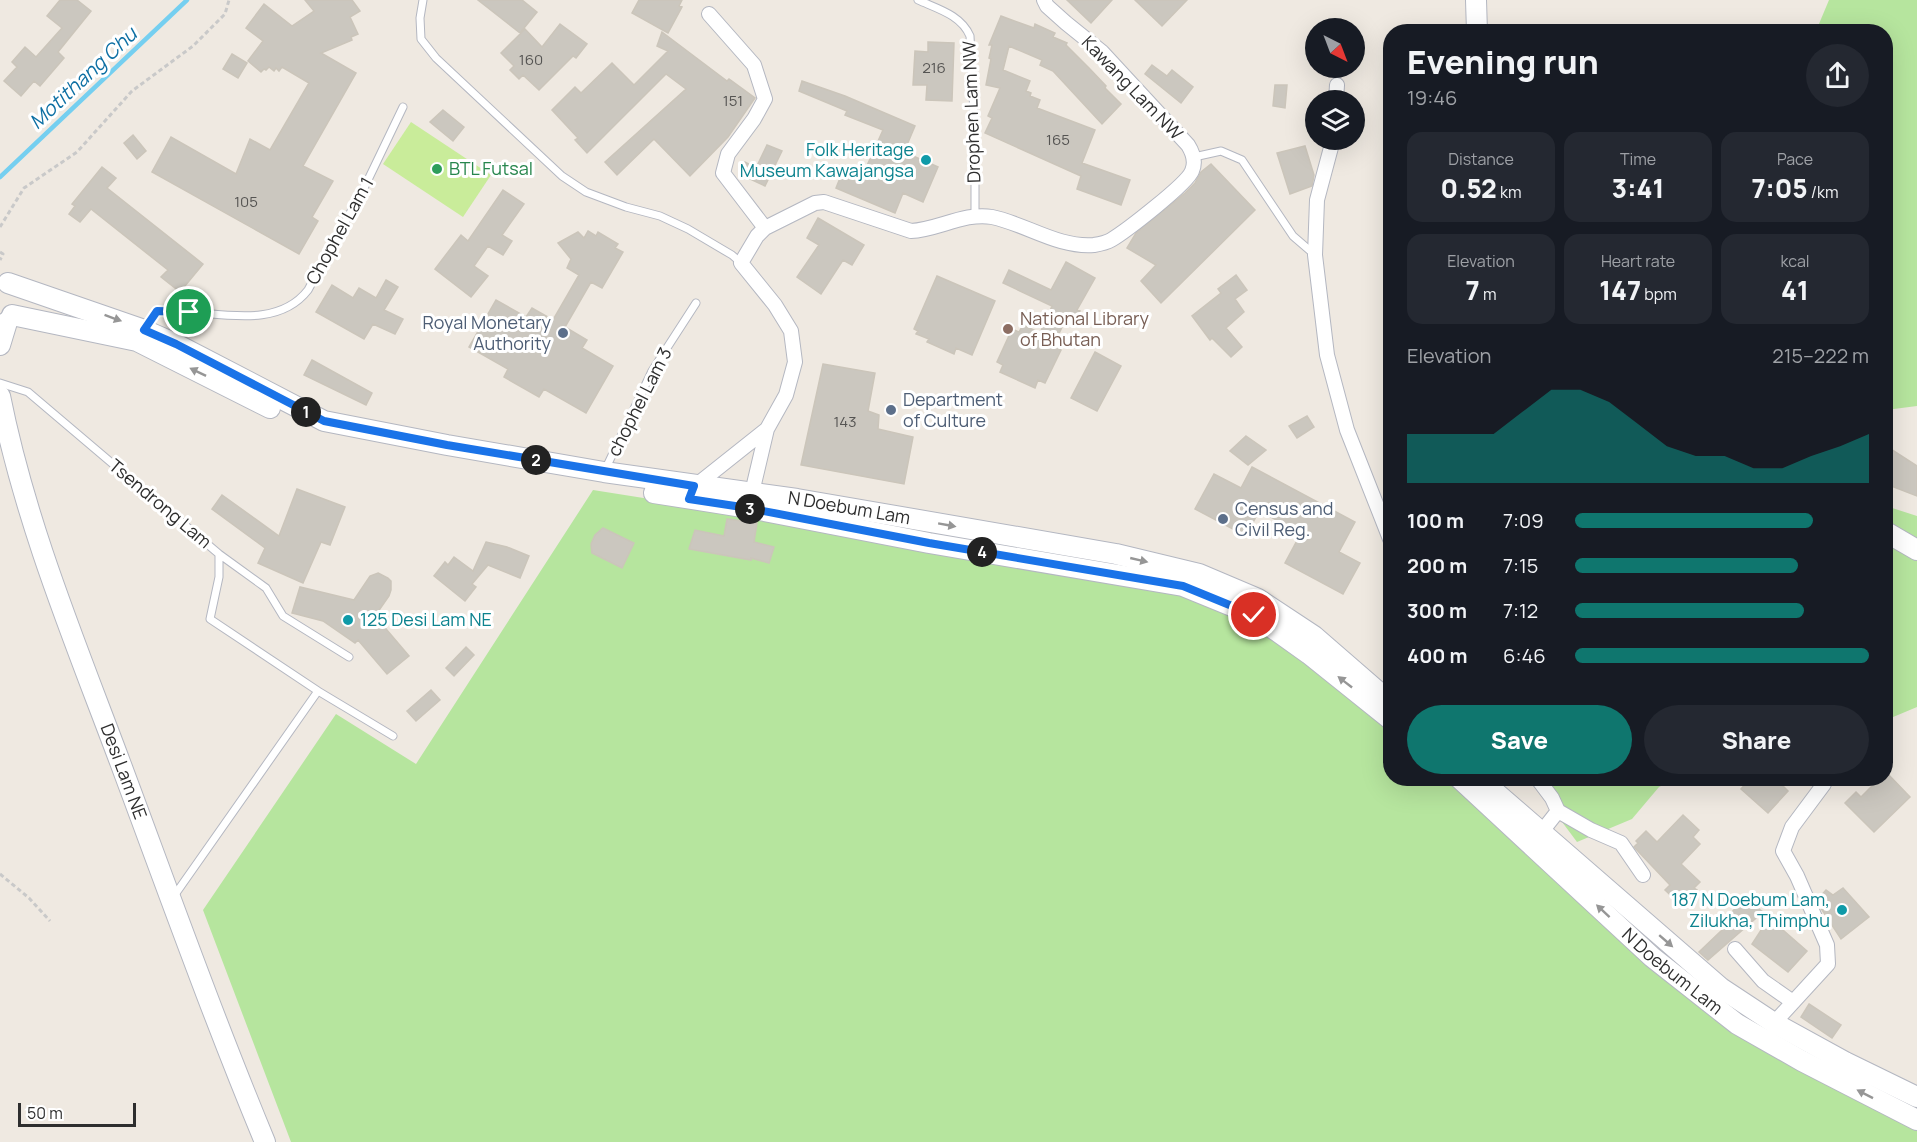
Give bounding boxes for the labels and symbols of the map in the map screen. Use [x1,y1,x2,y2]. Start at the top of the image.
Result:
north arrow [1305,18,1365,78]
water label: Motithang Chu [23,19,144,135]
street label: Kawang Lam NW [1077,30,1189,145]
street label: Drophen Lam NW [957,40,985,183]
house number: 160 [519,49,543,70]
house number: 216 [922,57,946,78]
house number: 151 [723,90,743,111]
house number: 165 [1046,129,1070,150]
place label: Folk Heritage Museum Kawajangsa [740,137,914,182]
marker: Folk Heritage Museum Kawajangsa [919,153,933,167]
place label: BTL Futsal [449,156,533,180]
marker: BTL Futsal [430,162,444,176]
street label: Chophel Lam 1 [300,173,378,288]
house number: 105 [234,191,258,212]
pin [163,286,214,337]
place label: National Library of Bhutan [1020,306,1149,351]
place label: Royal Monetary Authority [422,310,552,355]
one-way arrow [104,314,122,324]
marker: National Library of Bhutan [1001,322,1015,336]
marker: Royal Monetary Authority [556,326,570,340]
street label: chophel Lam 3 [601,343,677,460]
one-way arrow [189,367,206,376]
place label: Department of Culture [903,387,1003,432]
pin: 1 [291,397,321,427]
marker: Department of Culture [884,403,898,417]
house number: 143 [834,411,857,432]
pin: 2 [521,445,551,475]
street label: Tsendrong Lam [104,453,217,553]
street label: N Doebum Lam [786,485,912,529]
pin: 3 [735,494,765,524]
place label: Census and Civil Reg. [1235,496,1333,541]
marker: Census and Civil Reg. [1216,512,1230,526]
one-way arrow [938,521,957,530]
pin: 4 [967,537,997,567]
one-way arrow [1130,555,1148,565]
pin [1228,589,1279,640]
place label: 125 Desi Lam NE [360,607,492,631]
marker: 125 Desi Lam NE [341,613,355,627]
one-way arrow [1337,677,1352,689]
street label: Desi Lam NE [96,720,153,822]
place label: 187 N Doebum Lam, Zilukha, Thimphu [1671,887,1830,932]
marker: 187 N Doebum Lam, Zilukha, Thimphu [1835,903,1849,917]
one-way arrow [1596,905,1610,919]
street label: N Doebum Lam [1617,922,1728,1019]
one-way arrow [1658,934,1673,947]
one-way arrow [1856,1089,1874,1099]
scale bar [18,1100,136,1128]

